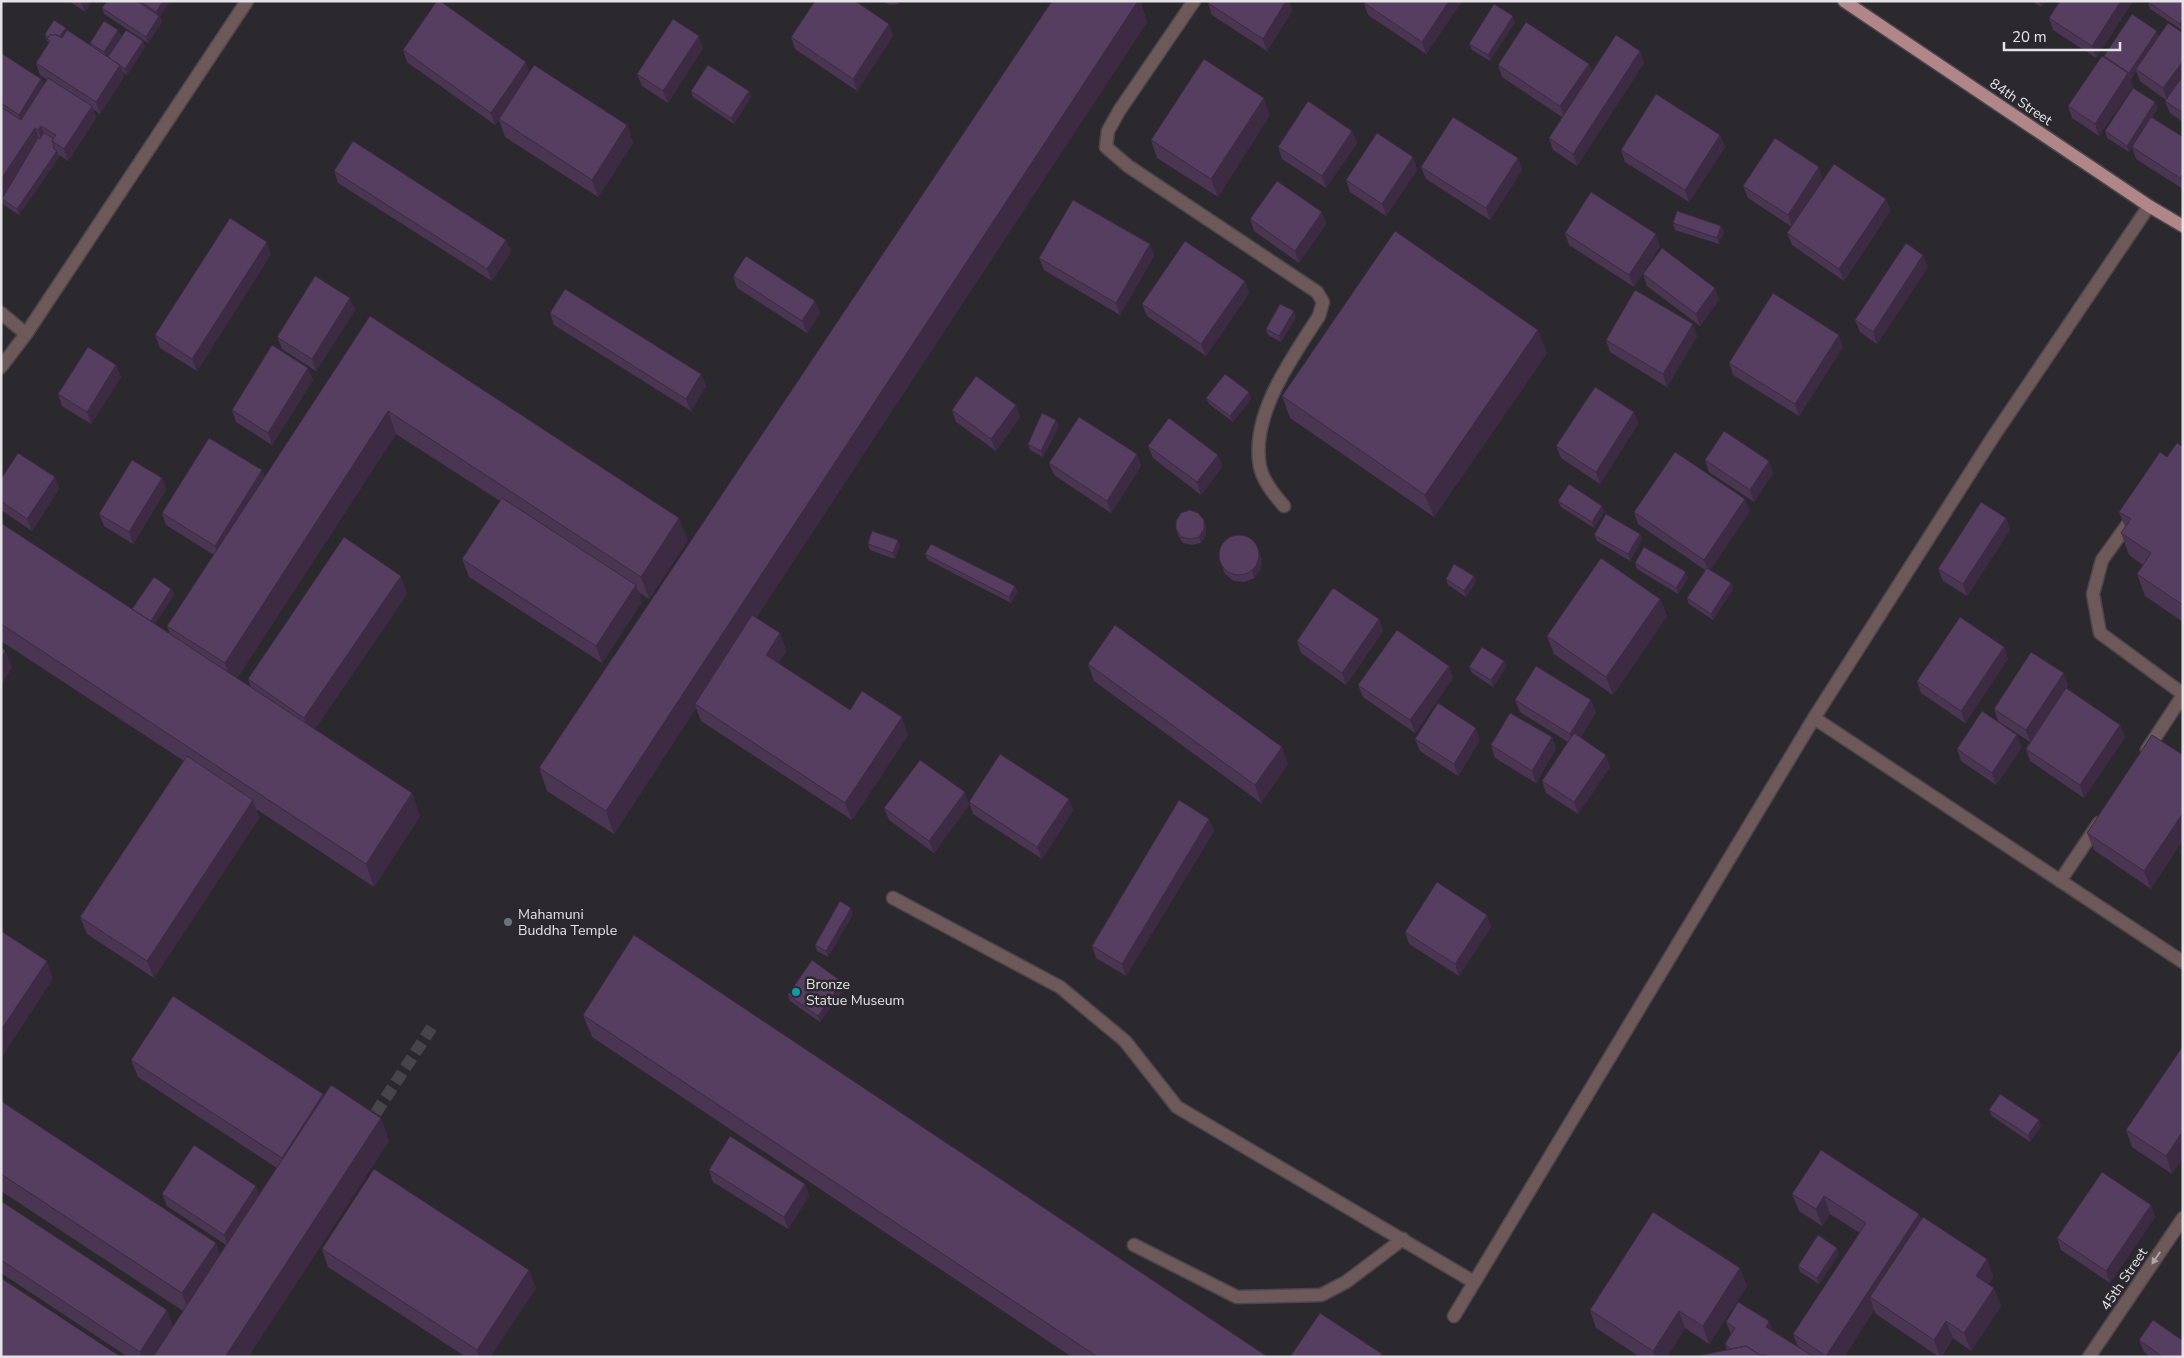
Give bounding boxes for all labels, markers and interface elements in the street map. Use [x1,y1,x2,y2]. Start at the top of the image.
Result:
scale bar [2004,20,2120,52]
text: 20 m [2012,27,2047,47]
street label: 84th Street [1986,74,2056,130]
place label: Mahamuni Buddha Temple [518,905,617,940]
marker: Mahamuni Buddha Temple [502,916,514,928]
place label: Bronze Statue Museum [806,975,905,1010]
marker: Bronze Statue Museum [790,986,802,998]
street label: 45th Street [2096,1244,2152,1314]
one-way arrow [2151,1252,2160,1265]

